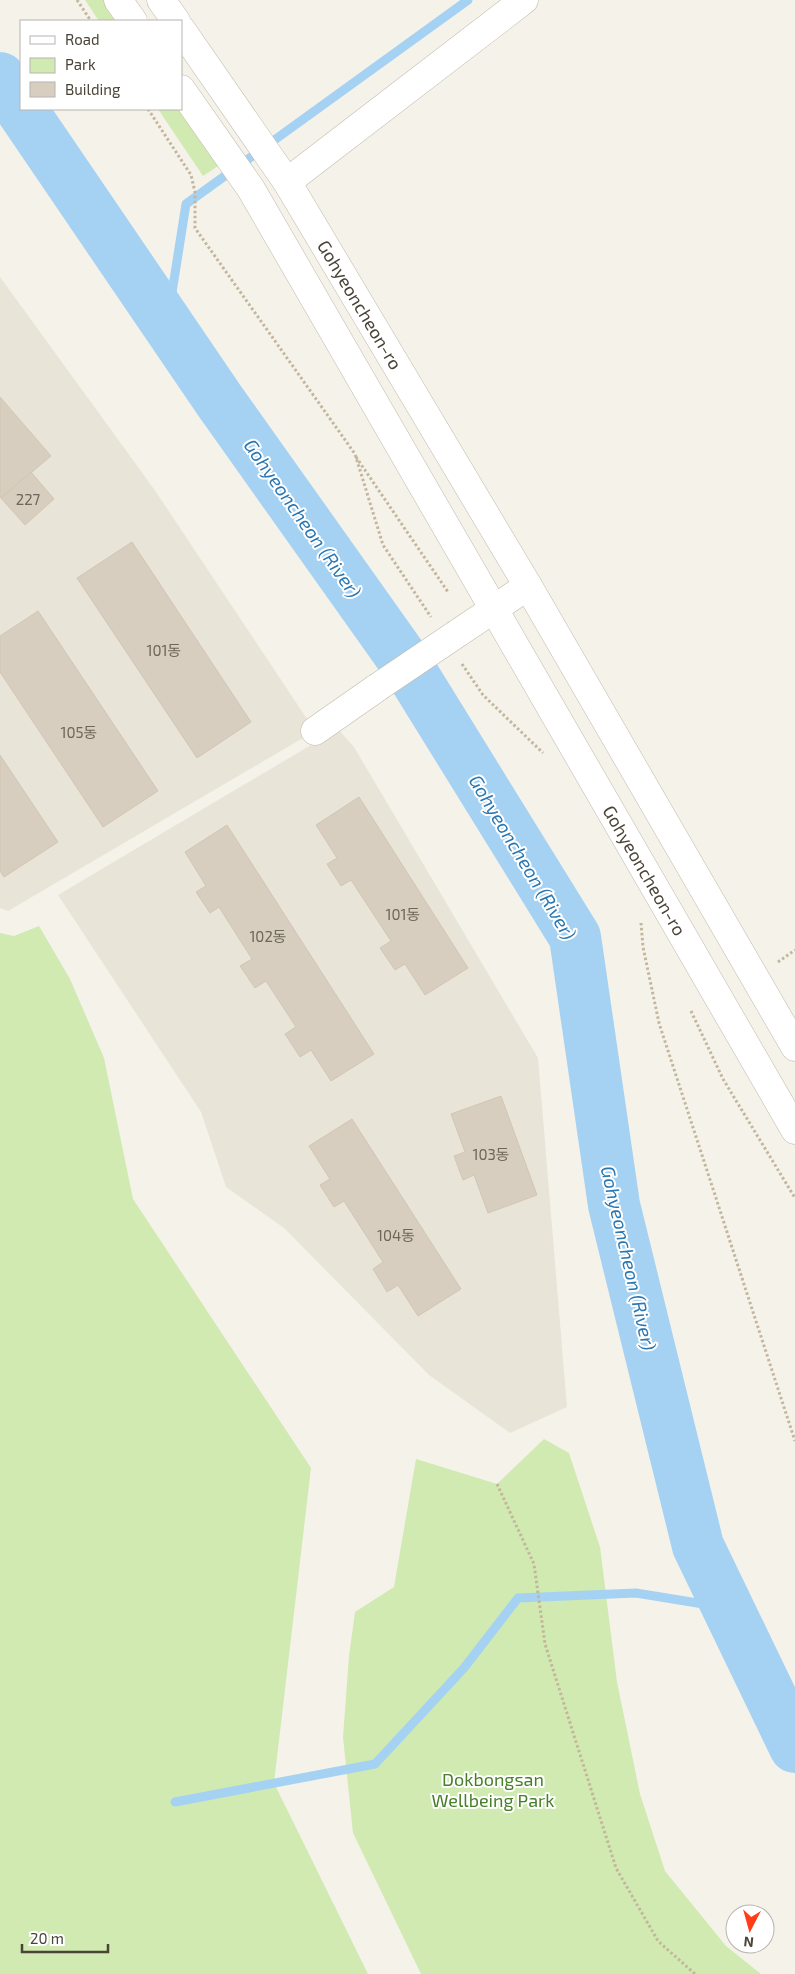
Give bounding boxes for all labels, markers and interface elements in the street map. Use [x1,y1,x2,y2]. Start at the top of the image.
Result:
legend [20,20,182,110]
text: Road [65,30,100,48]
text: Park [65,55,96,73]
text: Building [65,80,121,98]
street label: Gohyeoncheon-ro [313,236,407,373]
water label: Gohyeoncheon (River) [239,434,367,603]
house number: 227 [16,490,41,508]
house number: 101동 [147,641,181,659]
house number: 105동 [61,723,97,741]
water label: Gohyeoncheon (River) [464,770,582,944]
street label: Gohyeoncheon-ro [599,801,691,939]
house number: 101동 [386,905,420,923]
house number: 102동 [249,927,287,945]
house number: 103동 [472,1145,510,1163]
water label: Gohyeoncheon (River) [596,1164,661,1353]
house number: 104동 [377,1226,415,1244]
park label: Dokbongsan Wellbeing Park [432,1768,554,1811]
north arrow [725,1904,775,1954]
scale bar [22,1922,109,1954]
text: 20 m [30,1929,64,1947]
text: N [743,1933,755,1951]

